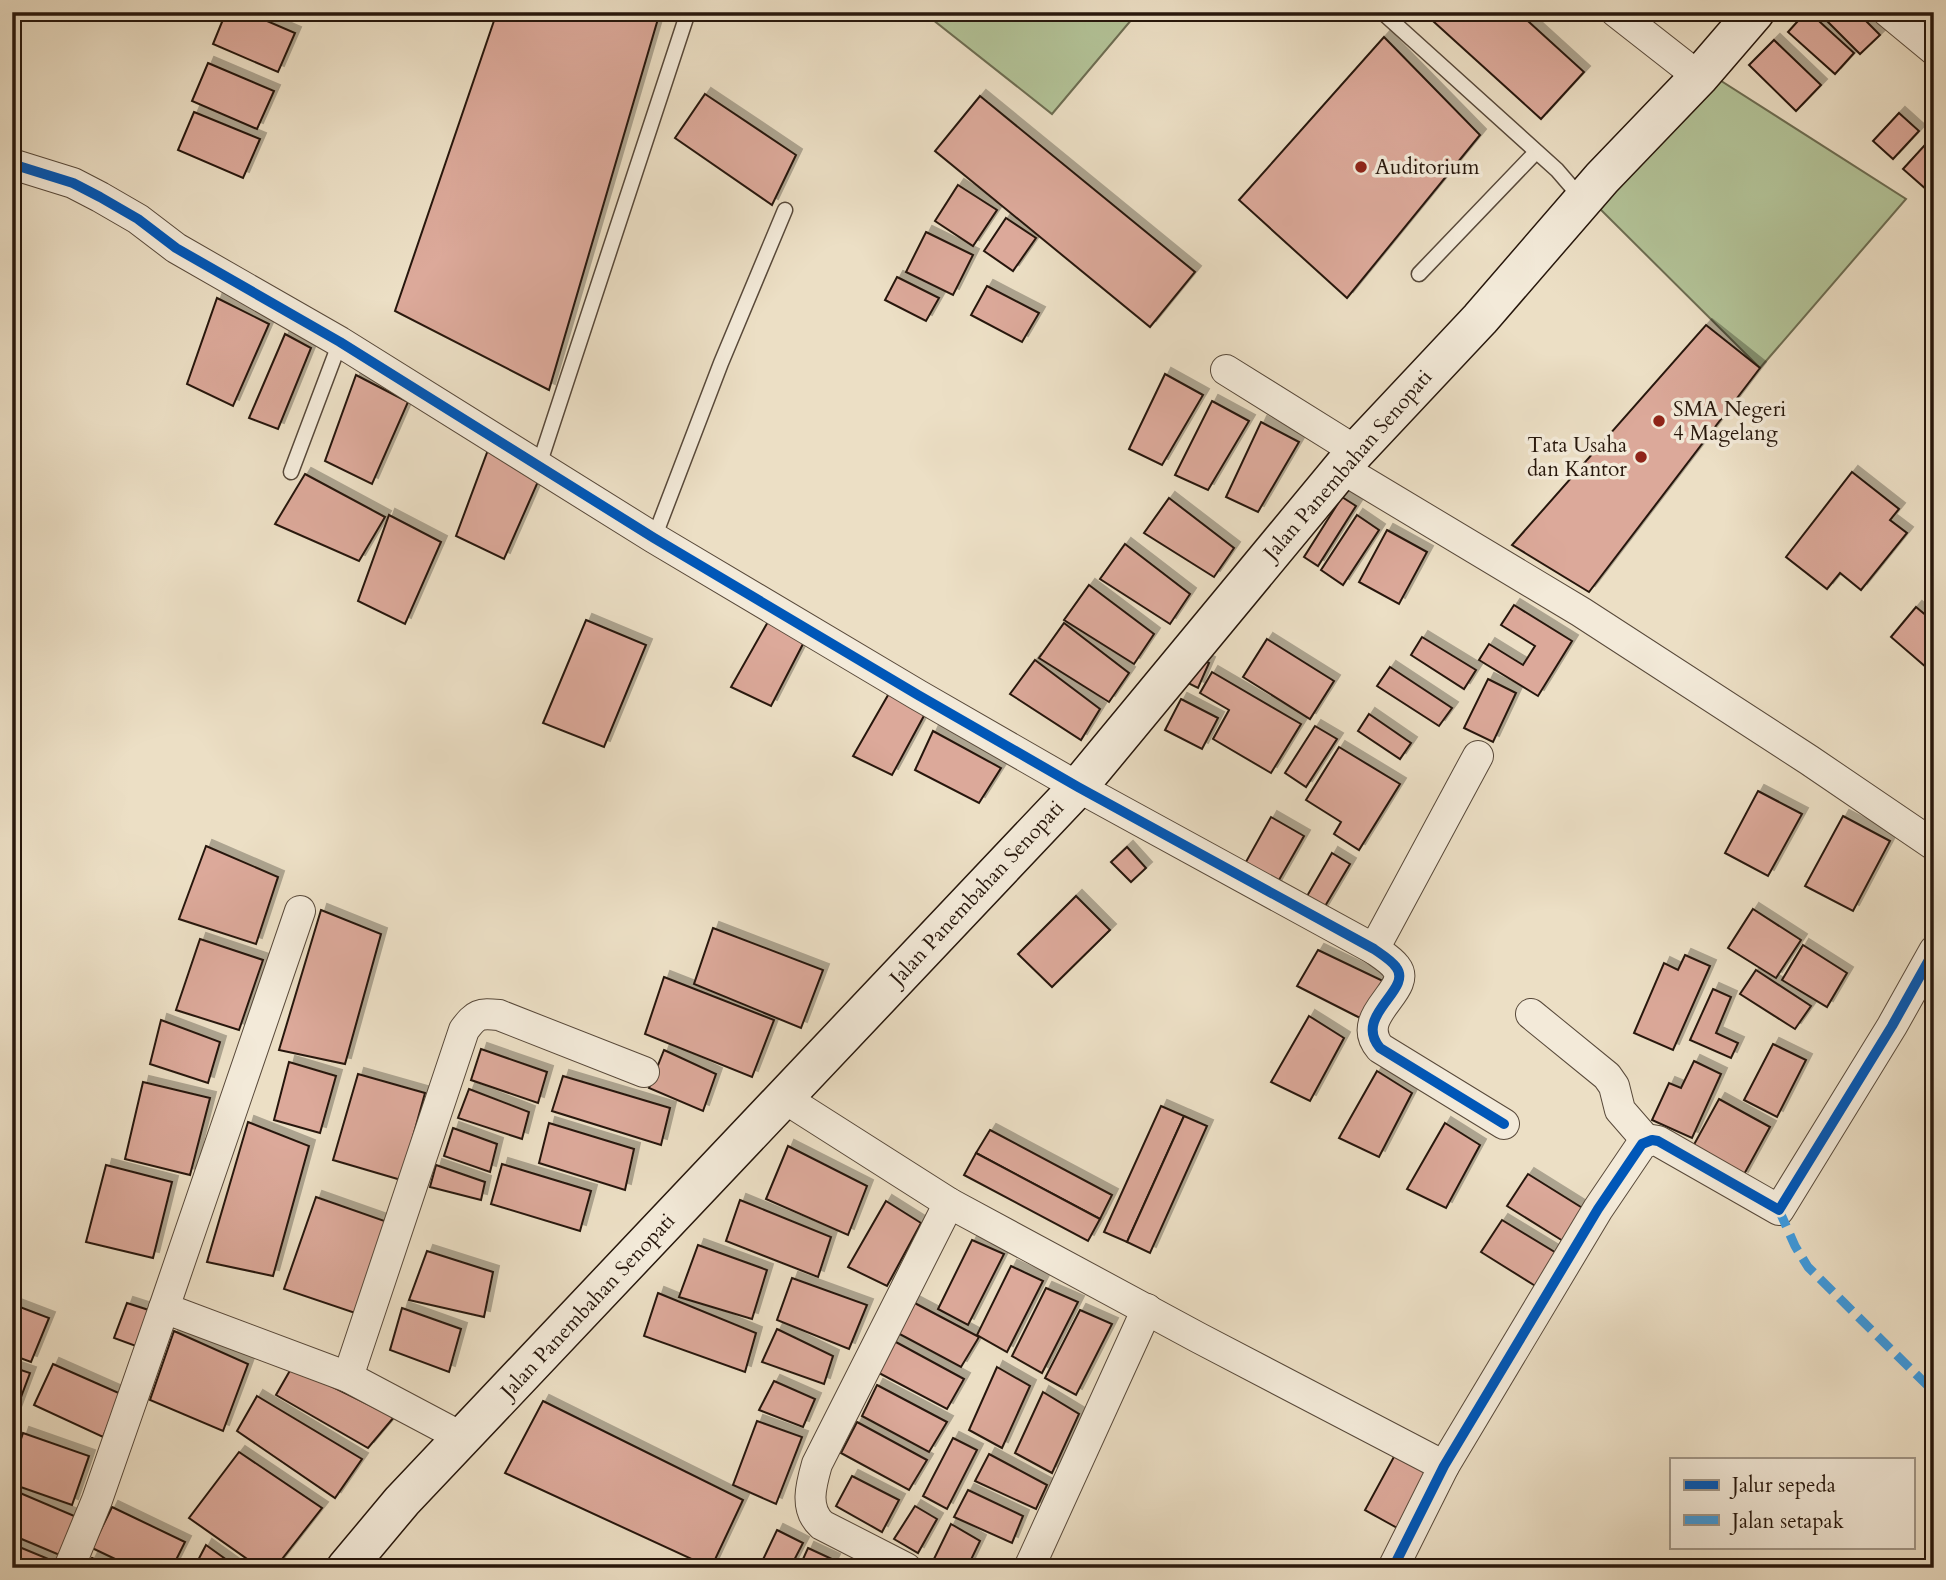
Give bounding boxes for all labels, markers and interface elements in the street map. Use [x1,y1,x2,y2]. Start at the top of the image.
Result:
place label: Auditorium [1375,153,1480,182]
marker: Auditorium [1353,159,1369,175]
street label: Jalan Panembahan Senopati [1255,364,1439,569]
place label: SMA Negeri 4 Magelang [1673,395,1786,448]
marker: SMA Negeri 4 Magelang [1651,413,1667,429]
place label: Tata Usaha dan Kantor [1527,431,1627,484]
marker: Tata Usaha dan Kantor [1633,449,1649,465]
street label: Jalan Panembahan Senopati [881,794,1071,994]
street label: Jalan Panembahan Senopati [492,1207,682,1407]
legend [1670,1458,1914,1548]
text: Jalur sepeda [1729,1471,1836,1500]
text: Jalan setapak [1729,1507,1845,1536]

